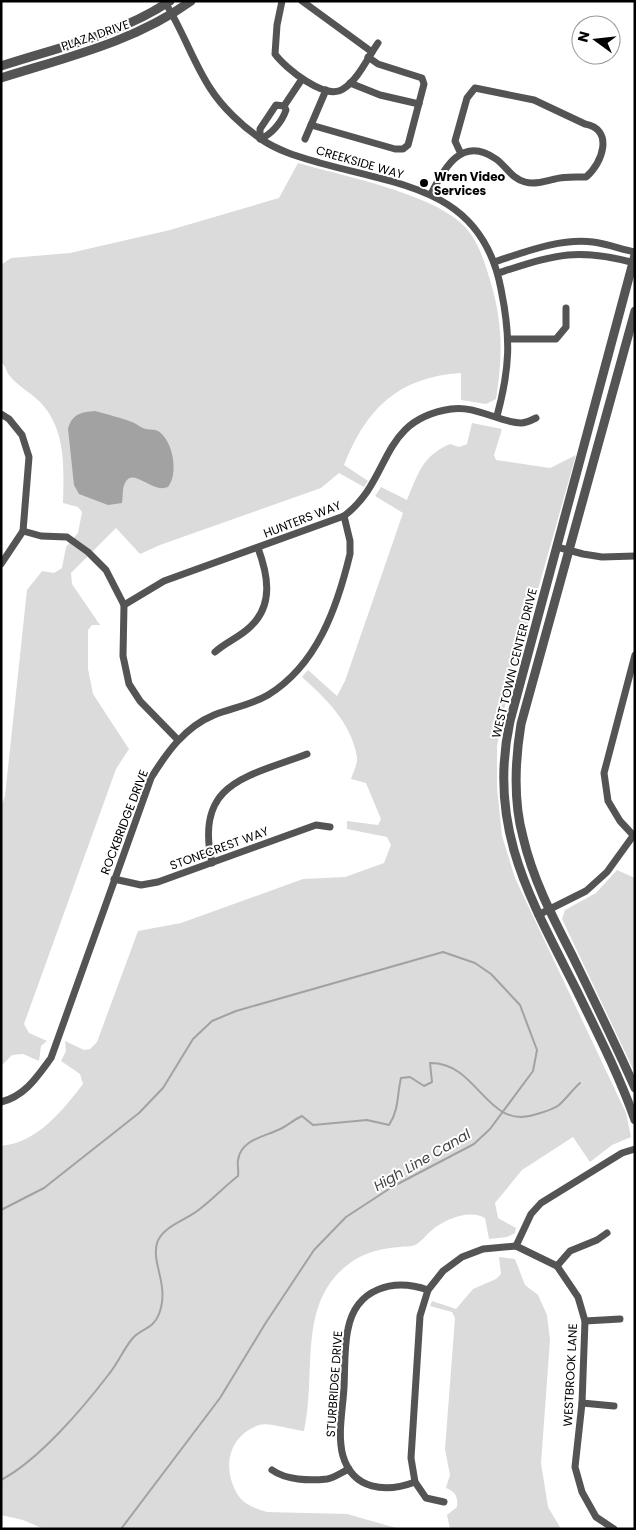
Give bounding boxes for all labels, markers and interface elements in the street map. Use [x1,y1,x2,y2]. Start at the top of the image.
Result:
street label: PLAZA DRIVE [59,15,131,55]
north arrow [571,15,621,65]
text: N [572,29,594,44]
street label: CREEKSIDE WAY [314,141,406,183]
place label: Wren Video Services [434,168,506,199]
marker: Wren Video Services [418,177,430,189]
street label: HUNTERS WAY [261,496,343,542]
street label: WEST TOWN CENTER DRIVE [487,586,541,740]
street label: ROCKBRIDGE DRIVE [96,767,152,877]
street label: STONECREST WAY [167,822,271,874]
water label: High Line Canal [370,1124,475,1196]
street label: WESTBROOK LANE [559,1323,581,1427]
street label: STURBRIDGE DRIVE [322,1330,346,1438]

